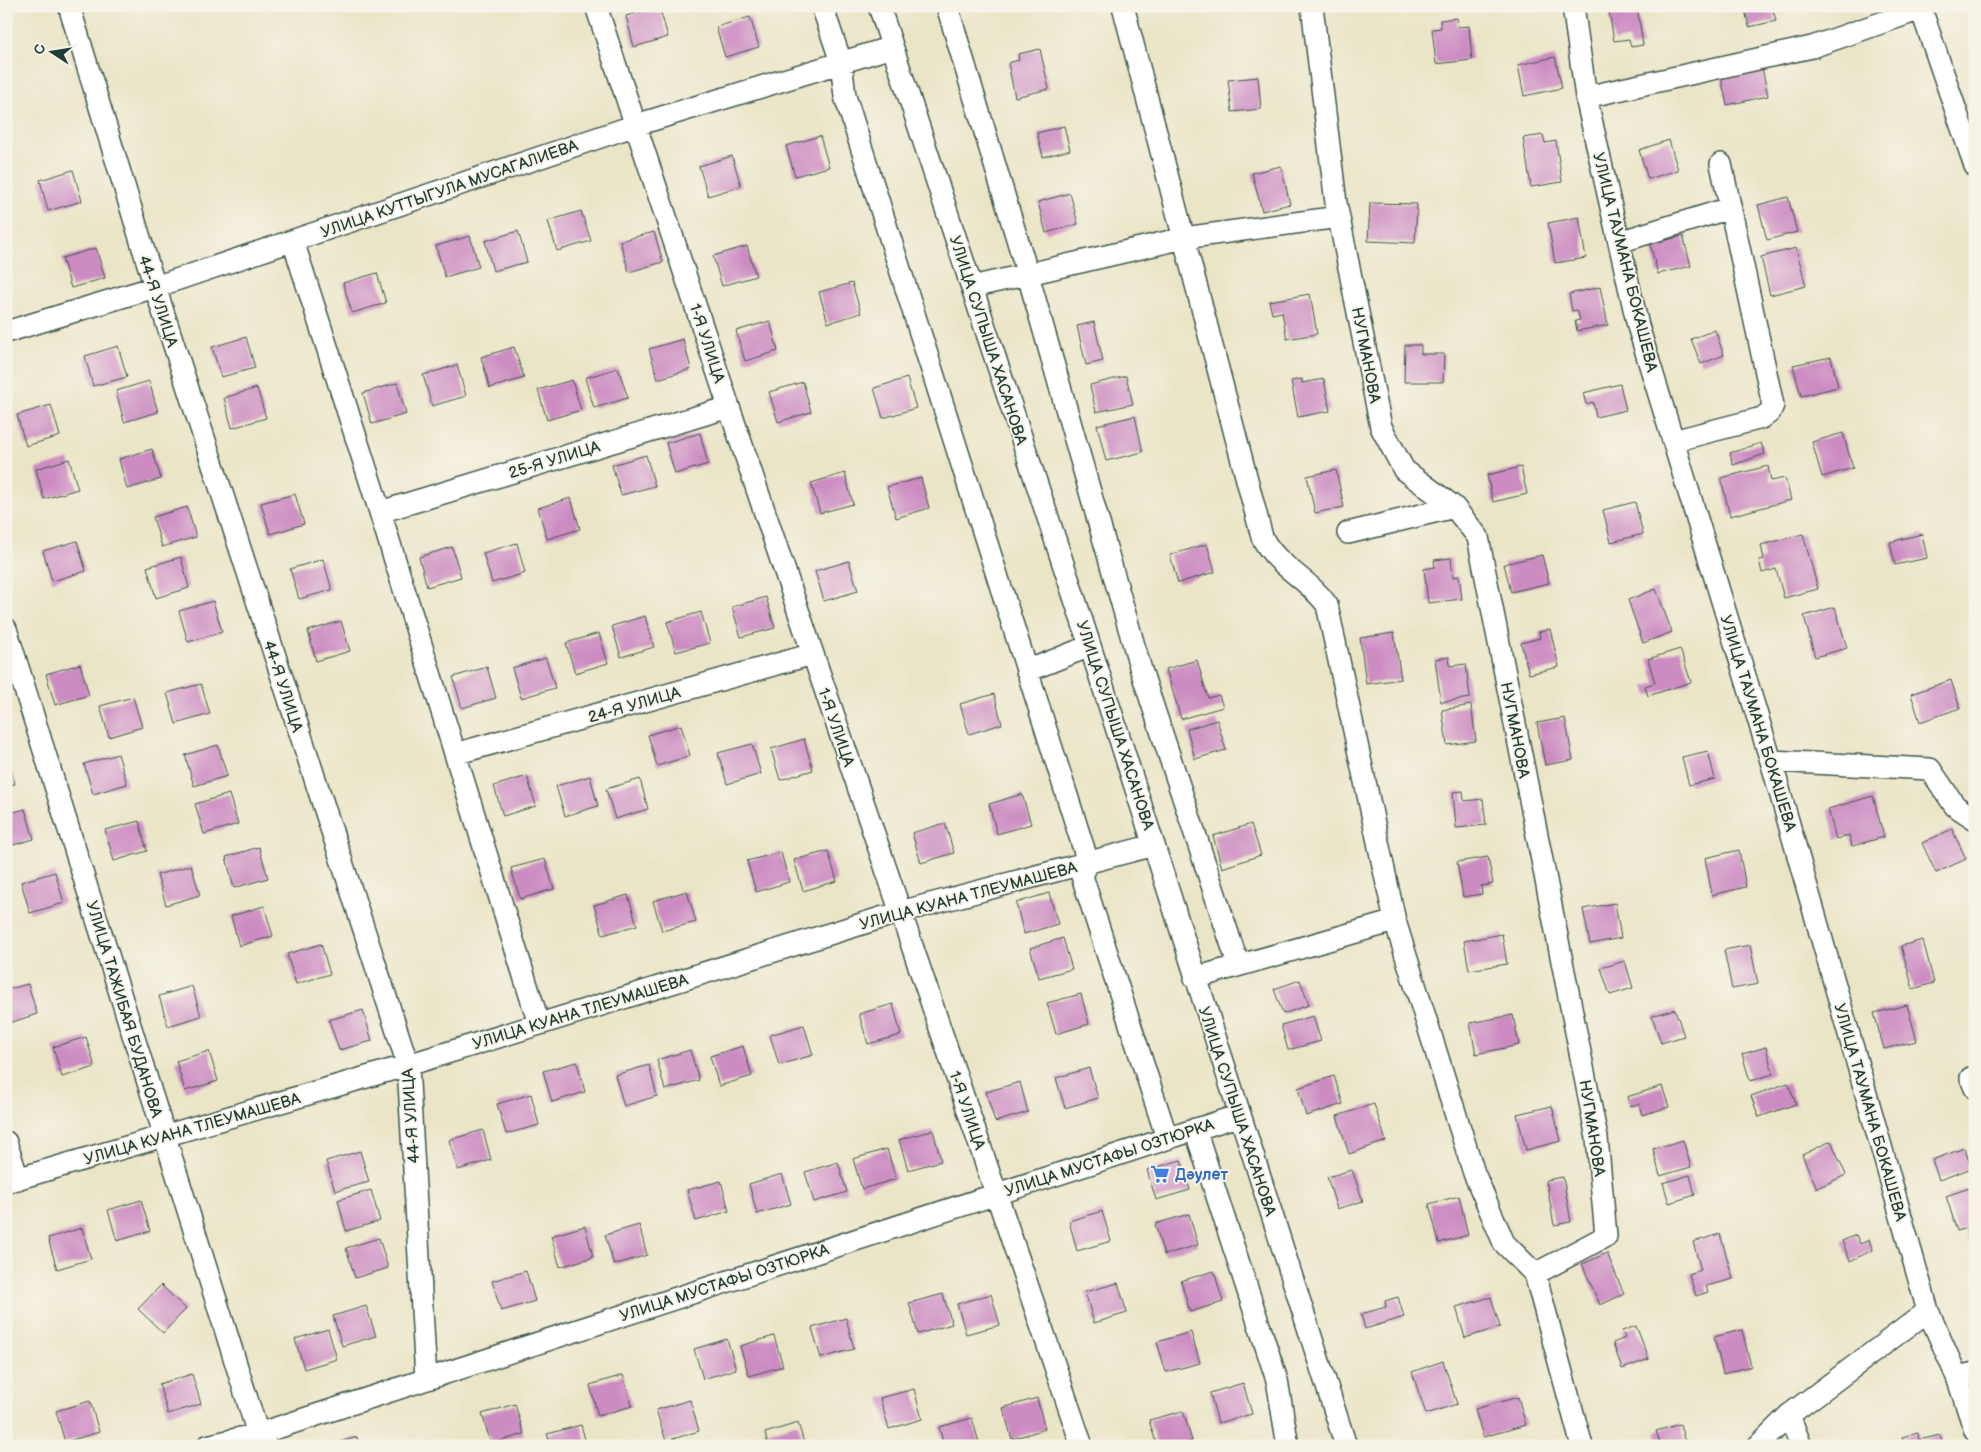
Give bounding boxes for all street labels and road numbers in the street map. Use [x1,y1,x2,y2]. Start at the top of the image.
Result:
street label: УЛИЦА КУТТЫГУЛА МУСАГАЛИЕВА [318,136,581,242]
street label: УЛИЦА ТАУМАНА БОКАШЕВА [1588,151,1661,374]
street label: УЛИЦА СУПЫША ХАСАНОВА [945,233,1031,448]
street label: 44-Я УЛИЦА [134,253,181,350]
street label: 1-Я УЛИЦА [685,302,728,386]
street label: НУГМАНОВА [1347,306,1384,405]
street label: 25-Я УЛИЦА [507,437,603,483]
street label: УЛИЦА ТАУМАНА БОКАШЕВА [1716,613,1800,834]
street label: УЛИЦА СУПЫША ХАСАНОВА [1072,618,1158,833]
street label: 44-Я УЛИЦА [259,638,306,735]
street label: НУГМАНОВА [1496,681,1533,780]
street label: 24-Я УЛИЦА [586,683,683,728]
street label: 1-Я УЛИЦА [813,686,858,770]
street label: УЛИЦА КУАНА ТЛЕУМАШЕВА [858,858,1079,935]
street label: УЛИЦА ТАЖИБАЯ БУДАНОВА [81,899,166,1120]
street label: УЛИЦА КУАНА ТЛЕУМАШЕВА [470,970,691,1054]
street label: УЛИЦА ТАУМАНА БОКАШЕВА [1829,1001,1910,1224]
street label: УЛИЦА СУПЫША ХАСАНОВА [1194,1004,1280,1219]
street label: 44-Я УЛИЦА [399,1067,424,1164]
street label: 1-Я УЛИЦА [944,1069,989,1153]
street label: НУГМАНОВА [1575,1079,1609,1178]
street label: УЛИЦА КУАНА ТЛЕУМАШЕВА [82,1089,303,1169]
street label: УЛИЦА МУСТАФЫ ОЗТЮРКА [1002,1115,1217,1201]
street label: УЛИЦА МУСТАФЫ ОЗТЮРКА [617,1240,832,1326]

